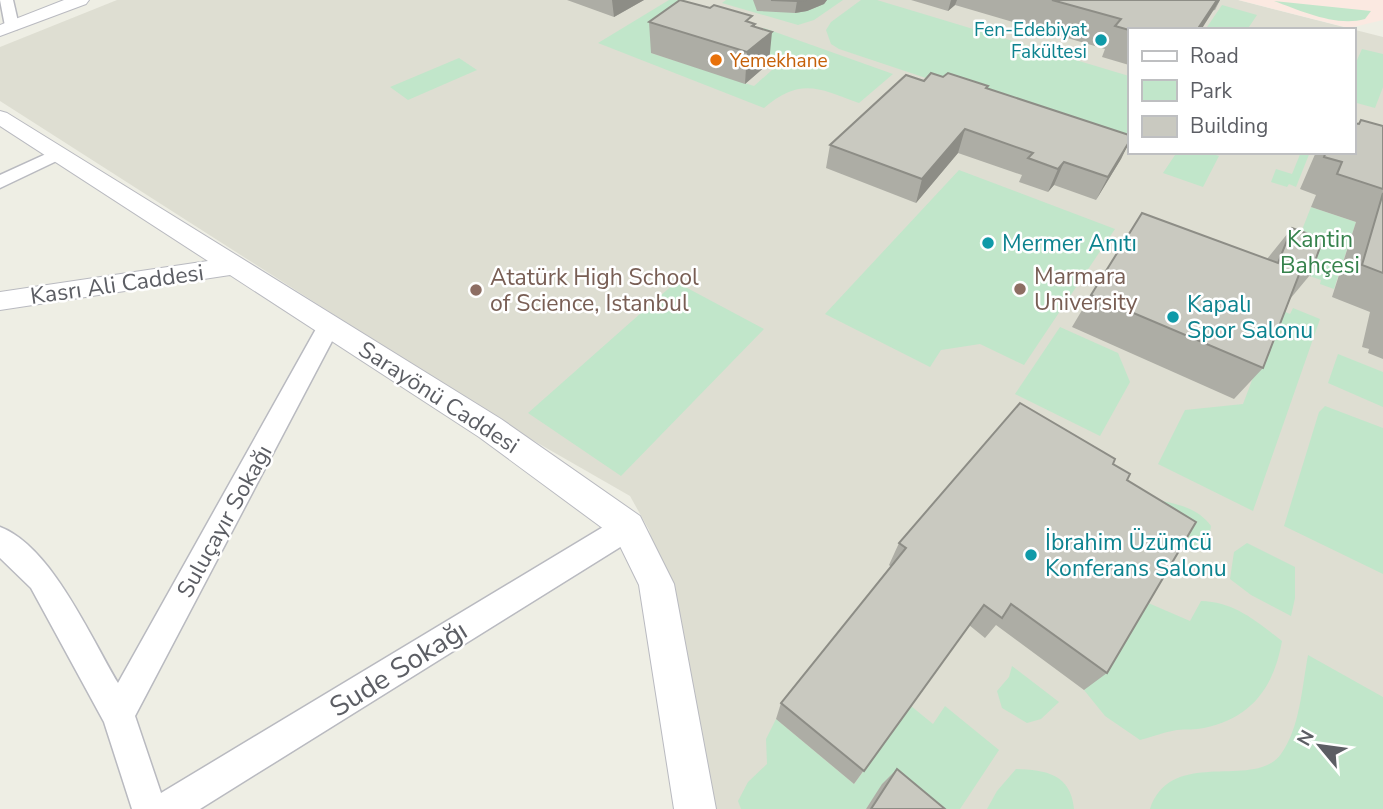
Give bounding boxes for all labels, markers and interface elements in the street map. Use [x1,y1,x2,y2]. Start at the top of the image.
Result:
place label: Fen-Edebiyat Fakültesi [974,17,1087,65]
legend [1128,28,1355,154]
marker: Fen-Edebiyat Fakültesi [1093,32,1109,48]
text: Road [1190,42,1239,70]
place label: Yemekhane [729,48,828,74]
marker: Yemekhane [708,52,724,68]
text: Park [1190,77,1232,105]
text: Building [1190,112,1268,140]
park label: Kantin Bahçesi [1280,224,1360,281]
place label: Mermer Anıtı [1002,228,1137,259]
marker: Mermer Anıtı [980,235,996,251]
street label: Kasrı Ali Caddesi [28,257,206,312]
place label: Marmara University [1034,261,1138,318]
place label: Atatürk High School of Science, Istanbul [490,262,699,319]
marker: Marmara University [1012,281,1028,297]
marker: Atatürk High School of Science, Istanbul [468,282,484,298]
place label: Kapalı Spor Salonu [1187,289,1313,346]
marker: Kapalı Spor Salonu [1165,309,1181,325]
street label: Sarayönü Caddesi [352,334,525,461]
street label: Suluçayır Sokağı [170,439,279,603]
place label: İbrahim Üzümcü Konferans Salonu [1045,527,1227,584]
marker: İbrahim Üzümcü Konferans Salonu [1023,547,1039,563]
street label: Sude Sokağı [322,611,475,726]
north arrow [1285,711,1355,781]
text: N [1291,726,1321,751]

